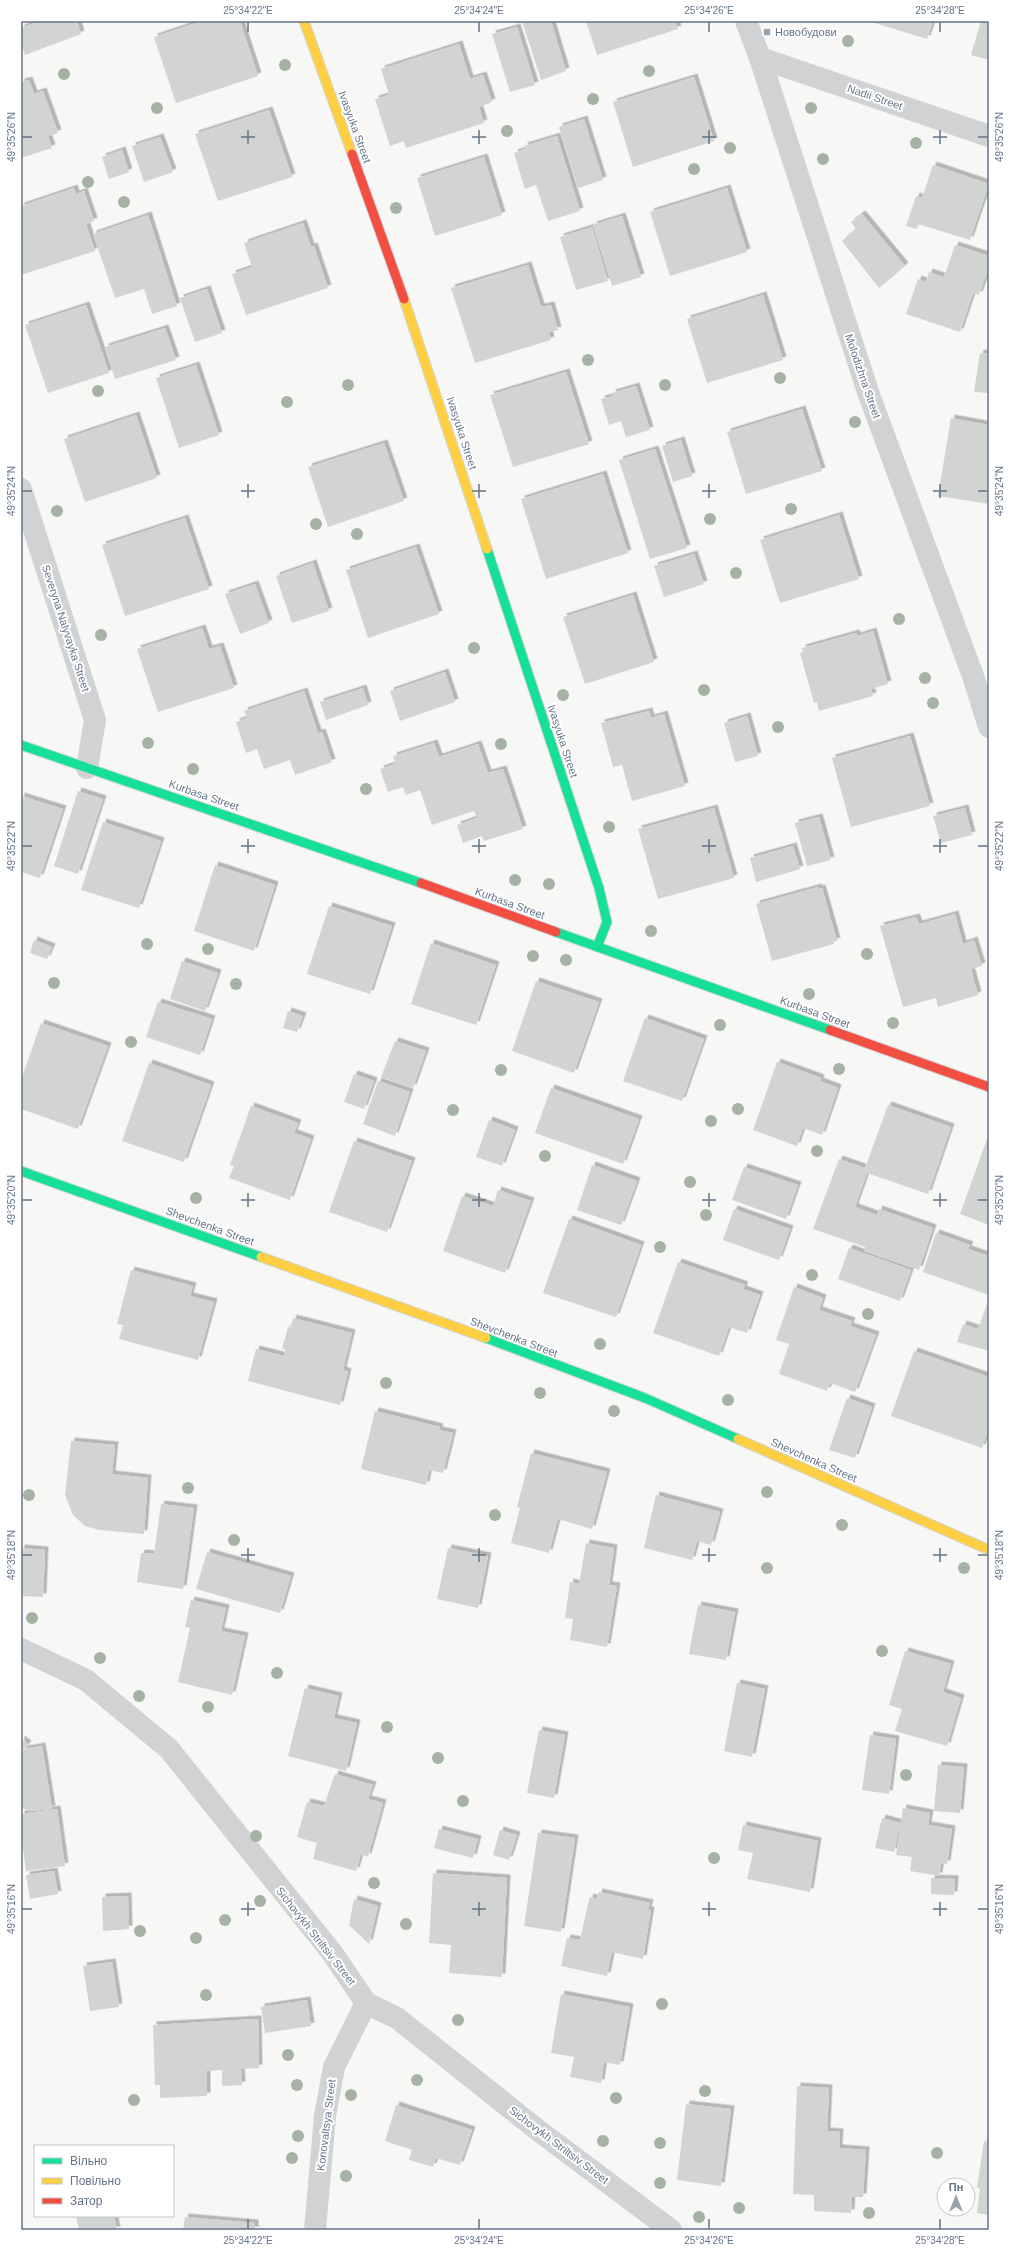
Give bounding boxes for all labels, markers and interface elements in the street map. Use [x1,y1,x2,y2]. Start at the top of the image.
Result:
text: 25°34'22"E [223,5,273,16]
text: 25°34'24"E [454,5,504,16]
text: 25°34'26"E [684,5,734,16]
text: 25°34'28"E [915,5,965,16]
place label: Новобудови [775,26,837,38]
marker: Новобудови [762,27,772,37]
street label: Nadii Street [846,82,904,112]
street label: Ivasyuka Street [336,89,374,165]
text: 49°35'26"N [6,112,17,162]
text: 49°35'26"N [994,112,1005,162]
street label: Molodizhna Street [843,332,883,420]
street label: Ivasyuka Street [445,395,479,471]
text: 49°35'24"N [6,466,17,516]
text: 49°35'24"N [994,466,1005,516]
street label: Severyna Nalyvayka Street [40,563,92,693]
street label: Ivasyuka Street [546,703,580,779]
street label: Kurbasa Street [167,777,241,813]
text: 49°35'22"N [6,821,17,871]
text: 49°35'22"N [994,821,1005,871]
street label: Kurbasa Street [473,885,547,921]
street label: Kurbasa Street [778,994,852,1030]
text: 49°35'20"N [6,1175,17,1225]
text: 49°35'20"N [994,1175,1005,1225]
street label: Shevchenka Street [164,1204,256,1248]
street label: Shevchenka Street [468,1315,560,1359]
street label: Shevchenka Street [769,1436,859,1484]
text: 49°35'18"N [6,1530,17,1580]
text: 49°35'18"N [994,1530,1005,1580]
text: 49°35'16"N [6,1884,17,1934]
text: 49°35'16"N [994,1884,1005,1934]
street label: Sichovykh Striltsiv Street [274,1885,358,1987]
street label: Konovaltsya Street [314,2078,338,2172]
street label: Sichovykh Striltsiv Street [507,2104,611,2186]
legend [34,2145,174,2217]
text: Вільно [70,2154,108,2168]
text: Повільно [70,2174,121,2188]
north arrow [936,2177,976,2217]
text: Пн [949,2181,963,2193]
text: Затор [70,2194,103,2208]
text: 25°34'22"E [223,2235,273,2246]
text: 25°34'24"E [454,2235,504,2246]
text: 25°34'26"E [684,2235,734,2246]
text: 25°34'28"E [915,2235,965,2246]

